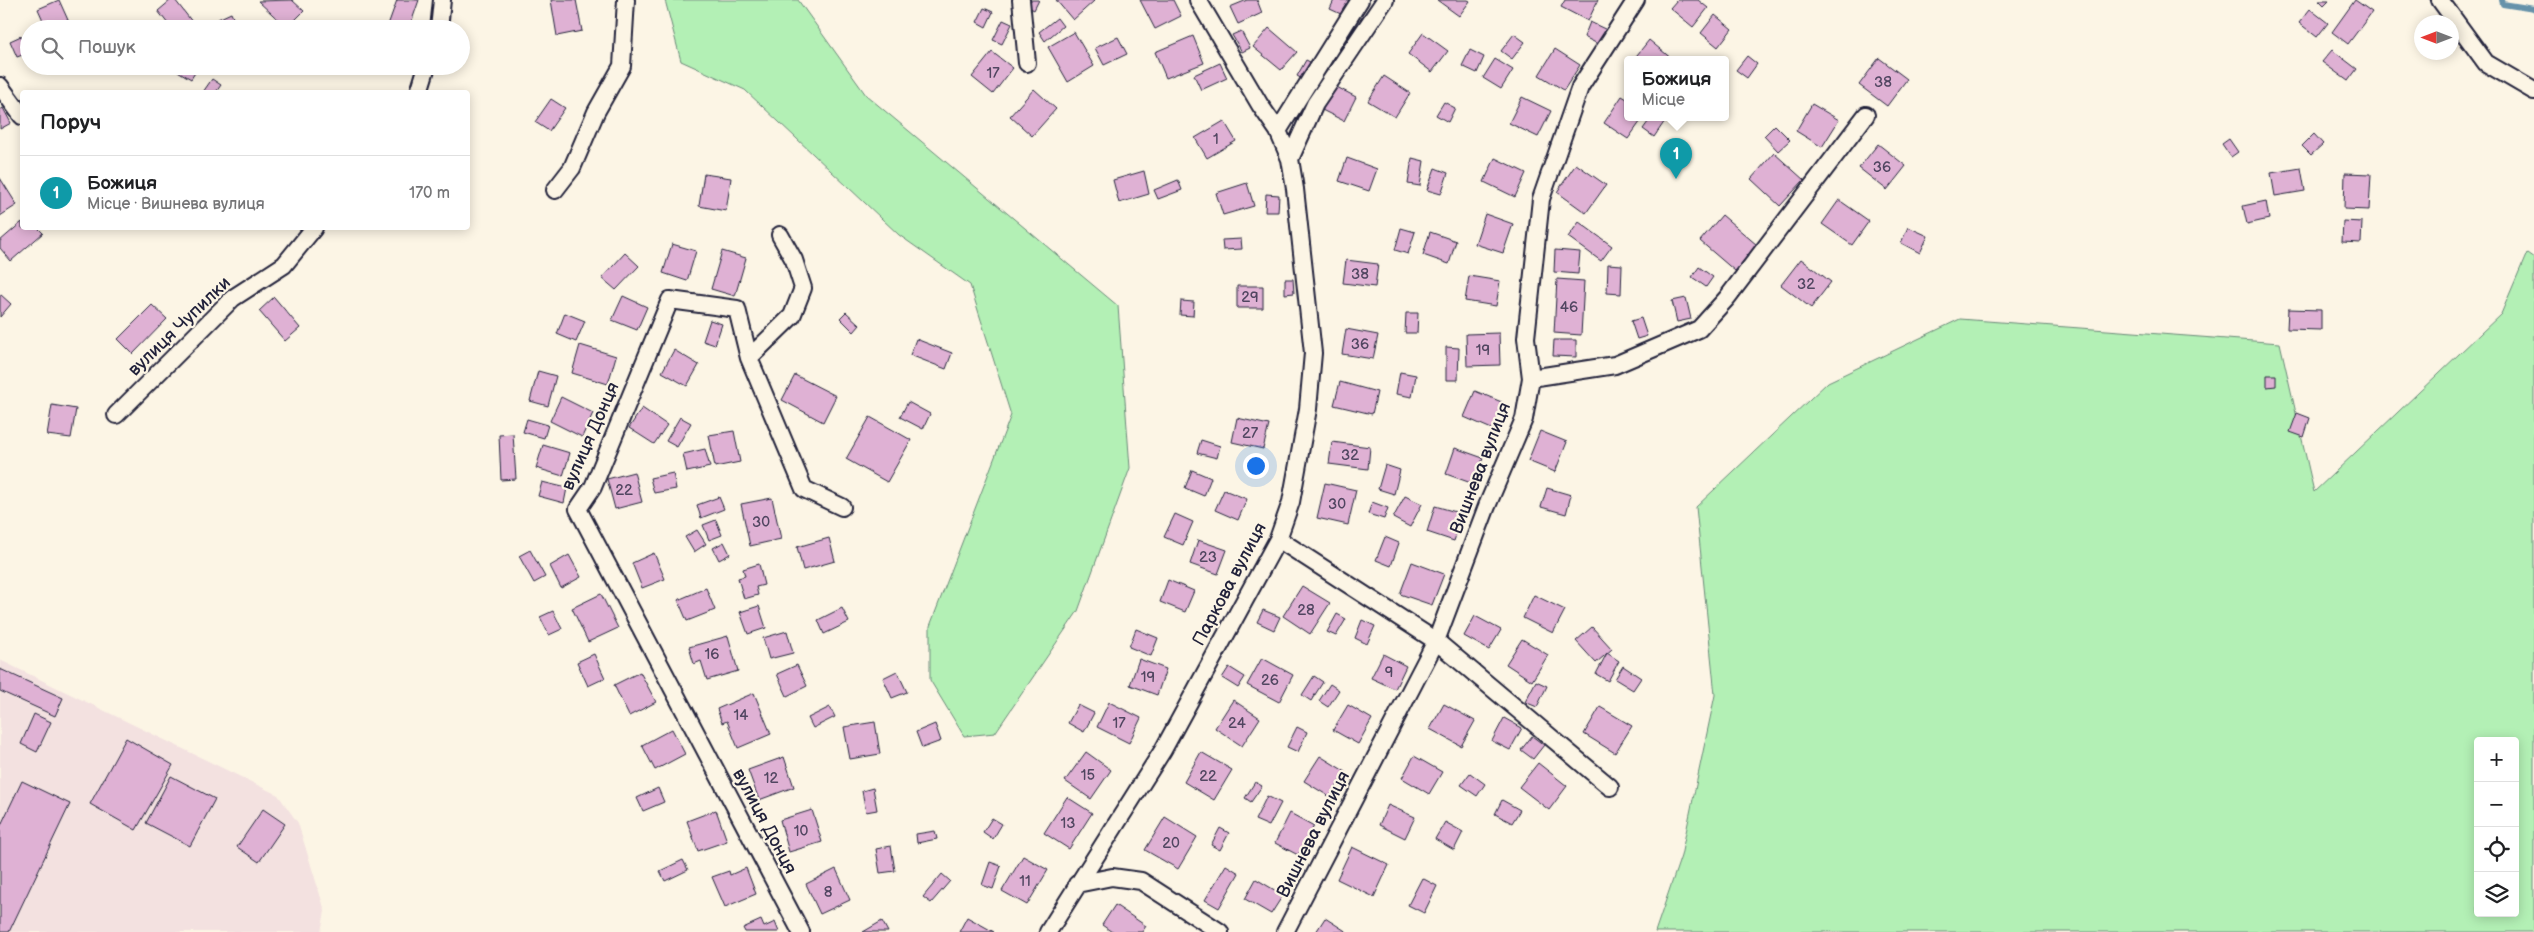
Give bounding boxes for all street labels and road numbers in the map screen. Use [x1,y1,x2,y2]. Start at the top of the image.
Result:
street label: вулиця Чупилки [124,272,235,380]
street label: вулиця Донця [557,379,624,494]
street label: Вишнева вулиця [1446,400,1515,537]
street label: Паркова вулиця [1188,519,1271,649]
street label: вулиця Донця [728,765,801,878]
street label: Вишнева вулиця [1273,768,1354,901]

